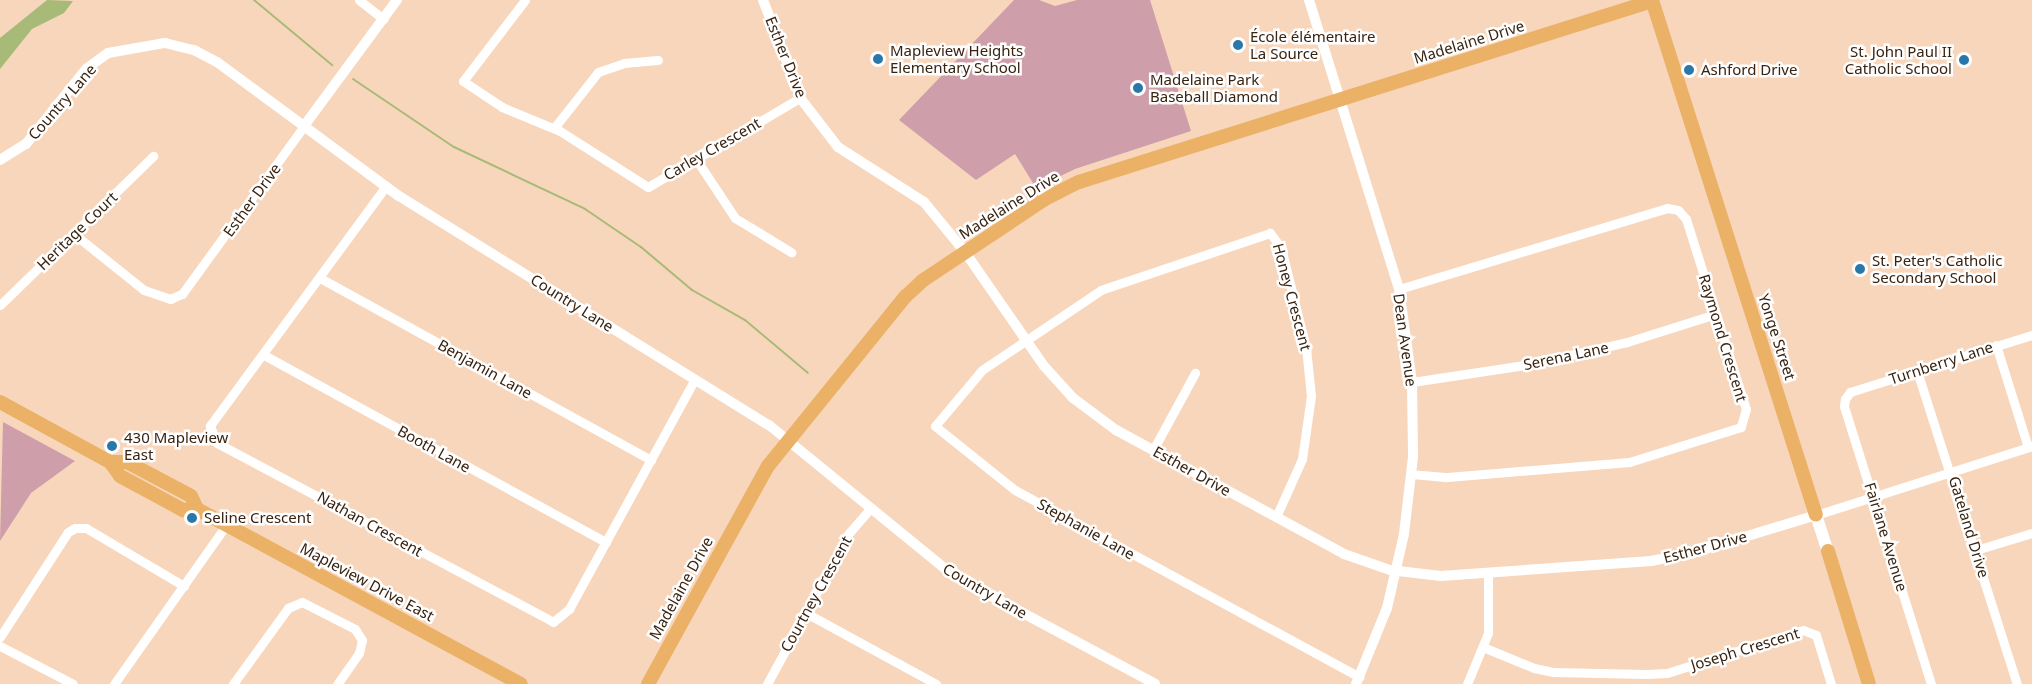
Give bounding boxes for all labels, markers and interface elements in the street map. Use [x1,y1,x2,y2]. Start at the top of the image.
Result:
street label: Esther Drive [762,14,810,100]
street label: Madelaine Drive [1412,17,1526,67]
place label: École élémentaire La Source [1250,27,1375,62]
marker: École élémentaire La Source [1231,38,1245,52]
place label: Mapleview Heights Elementary School [890,41,1023,76]
place label: St. John Paul II Catholic School [1845,42,1952,77]
marker: Mapleview Heights Elementary School [871,52,885,66]
marker: St. John Paul II Catholic School [1957,53,1971,67]
street label: Country Lane [24,61,100,143]
place label: Ashford Drive [1701,61,1797,79]
marker: Ashford Drive [1682,63,1696,77]
place label: Madelaine Park Baseball Diamond [1150,70,1278,105]
marker: Madelaine Park Baseball Diamond [1131,81,1145,95]
street label: Carley Crescent [660,114,764,184]
street label: Esther Drive [219,160,285,240]
street label: Madelaine Drive [956,167,1062,243]
street label: Heritage Court [33,188,121,274]
street label: Honey Crescent [1269,241,1315,353]
place label: St. Peter's Catholic Secondary School [1872,251,2002,286]
marker: St. Peter's Catholic Secondary School [1853,262,1867,276]
street label: Country Lane [527,270,617,336]
street label: Raymond Crescent [1695,272,1751,404]
street label: Dean Avenue [1390,292,1420,388]
street label: Yonge Street [1755,292,1799,382]
street label: Benjamin Lane [435,336,535,402]
street label: Serena Lane [1522,338,1610,374]
street label: Turnberry Lane [1887,338,1995,388]
street label: Booth Lane [394,422,474,476]
place label: 430 Mapleview East [124,428,228,463]
marker: 430 Mapleview East [105,439,119,453]
street label: Esther Drive [1150,442,1234,500]
street label: Gateland Drive [1945,474,1993,580]
street label: Fairlane Avenue [1861,480,1911,594]
street label: Nathan Crescent [314,488,426,560]
street label: Stephanie Lane [1034,495,1138,563]
place label: Seline Crescent [204,509,311,527]
marker: Seline Crescent [185,511,199,525]
street label: Esther Drive [1661,527,1749,567]
street label: Courtney Crescent [777,533,855,655]
street label: Madelaine Drive [645,534,717,642]
street label: Mapleview Drive East [297,539,437,625]
street label: Country Lane [940,560,1030,622]
street label: Joseph Crescent [1689,624,1801,674]

